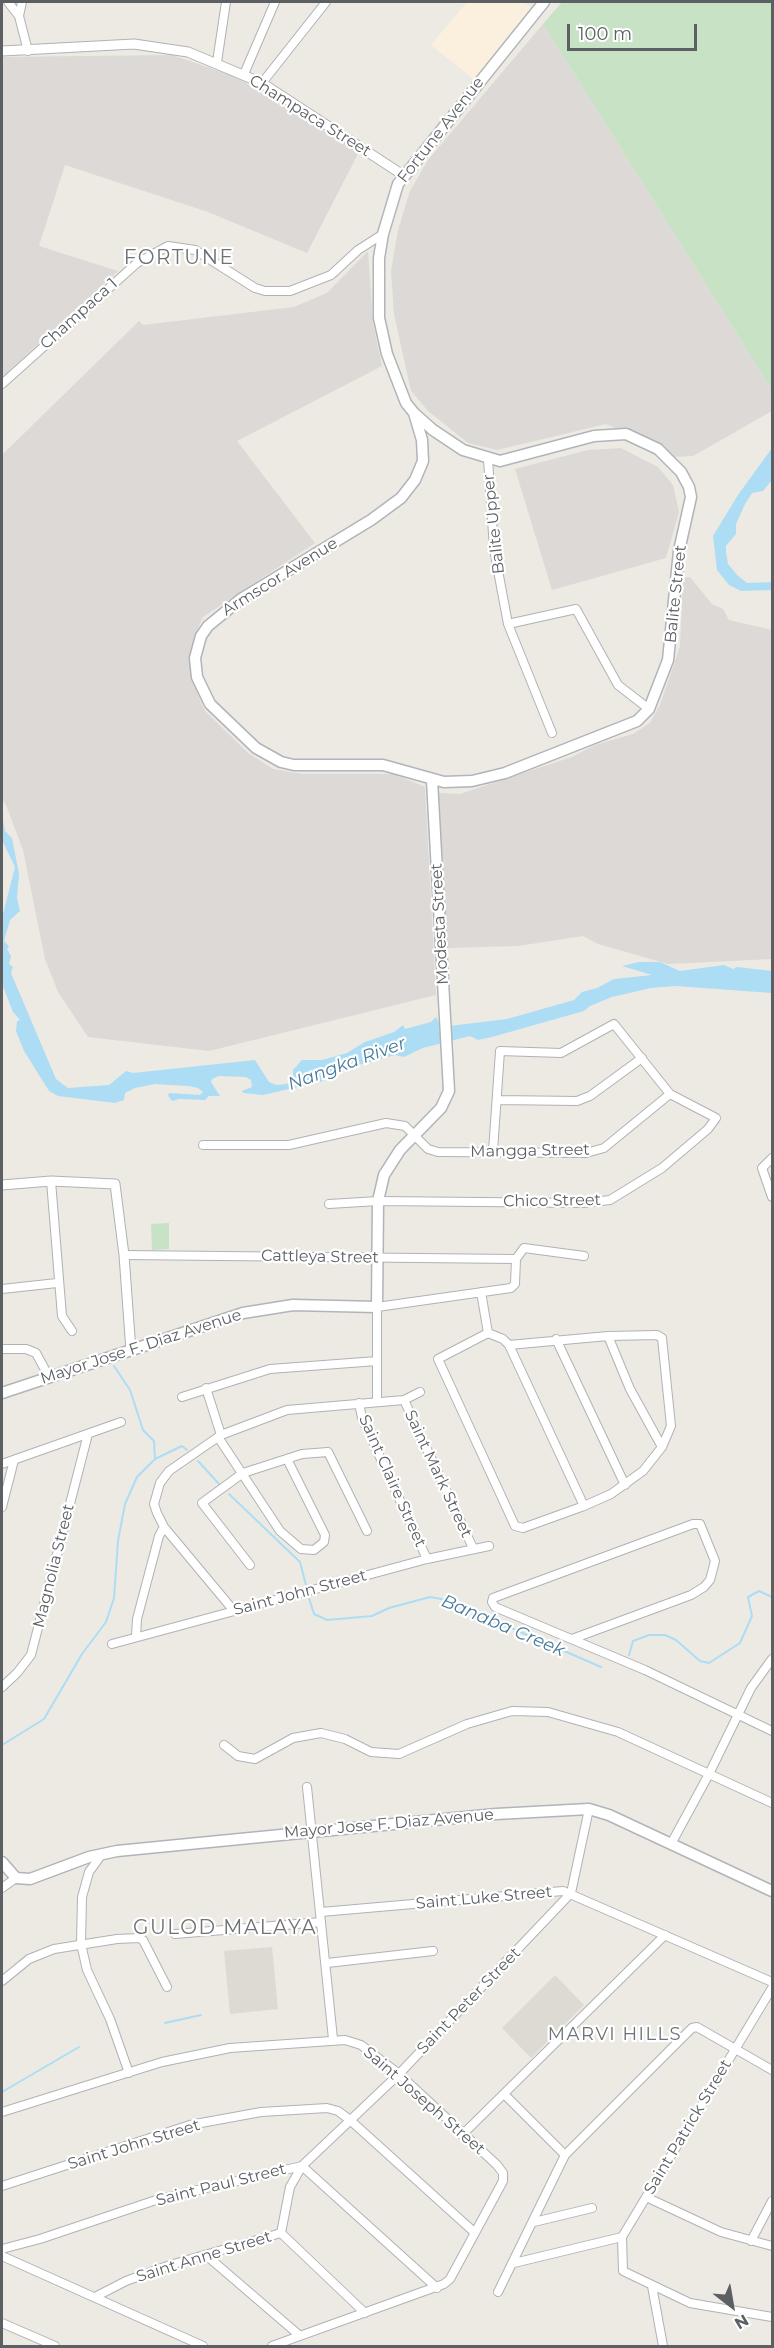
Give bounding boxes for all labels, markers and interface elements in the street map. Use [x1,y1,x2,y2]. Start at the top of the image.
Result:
scale bar [570,12,700,50]
text: 100 m [578,23,632,45]
street label: Champaca Street [246,71,374,161]
street label: Fortune Avenue [394,73,488,187]
district label: FORTUNE [124,246,234,270]
street label: Champaca 1 [36,274,122,354]
street label: Balite Upper [479,473,509,575]
street label: Armscor Avenue [219,534,341,620]
street label: Balite Street [661,544,691,644]
street label: Modesta Street [427,863,453,985]
water label: Nangka River [285,1033,409,1095]
street label: Mangga Street [470,1140,590,1162]
street label: Chico Street [503,1191,601,1211]
street label: Cattleya Street [261,1246,379,1268]
street label: Mayor Jose F. Diaz Avenue [38,1305,244,1389]
street label: Saint Mark Street [400,1407,476,1541]
street label: Saint Claire Street [354,1412,430,1550]
street label: Magnolia Street [29,1502,79,1630]
street label: Saint John Street [231,1566,369,1620]
water label: Banaba Creek [438,1590,568,1662]
street label: Mayor Jose F. Diaz Avenue [283,1805,495,1843]
street label: Saint Luke Street [415,1882,553,1914]
district label: GULOD MALAYA [133,1916,317,1940]
street label: Saint Peter Street [413,1944,525,2058]
district label: MARVI HILLS [548,2024,682,2046]
street label: Saint Joseph Street [359,2043,489,2159]
street label: Saint Patrick Street [640,2056,736,2198]
street label: Saint John Street [66,2116,202,2174]
street label: Saint Paul Street [154,2160,288,2210]
street label: Saint Anne Street [134,2227,274,2287]
north arrow [702,2276,762,2336]
text: N [731,2310,752,2333]

